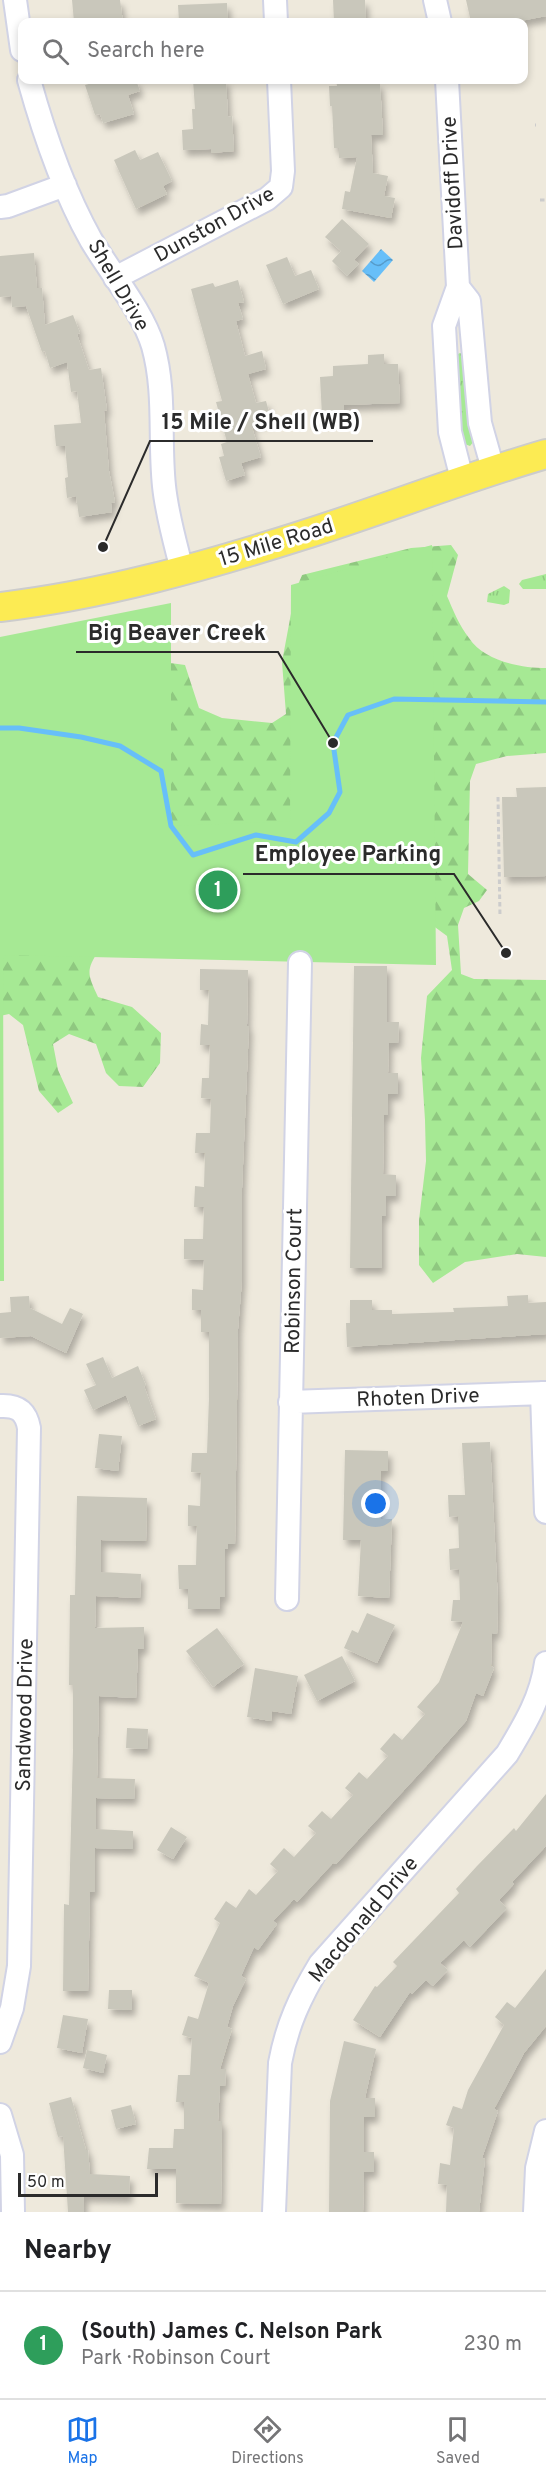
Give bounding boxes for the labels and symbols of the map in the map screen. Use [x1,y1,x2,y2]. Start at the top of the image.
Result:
street label: Davidoff Drive [437,116,470,250]
street label: Dunston Drive [150,181,280,270]
street label: Shell Drive [81,235,155,337]
callout: 15 Mile / Shell (WB) [150,401,373,441]
text: 15 Mile / Shell (WB) [161,410,361,437]
street label: 15 Mile Road [216,513,337,574]
callout: Big Beaver Creek [76,612,278,652]
text: Big Beaver Creek [88,621,266,648]
callout: Employee Parking [243,834,454,874]
text: Employee Parking [255,842,441,869]
pin: 1 [198,868,238,912]
street label: Robinson Court [280,1208,309,1354]
street label: Rhoten Drive [356,1383,480,1414]
your location [361,1489,390,1518]
street label: Sandwood Drive [11,1638,40,1792]
street label: Macdonald Drive [303,1851,425,1989]
scale bar [18,2170,158,2198]

